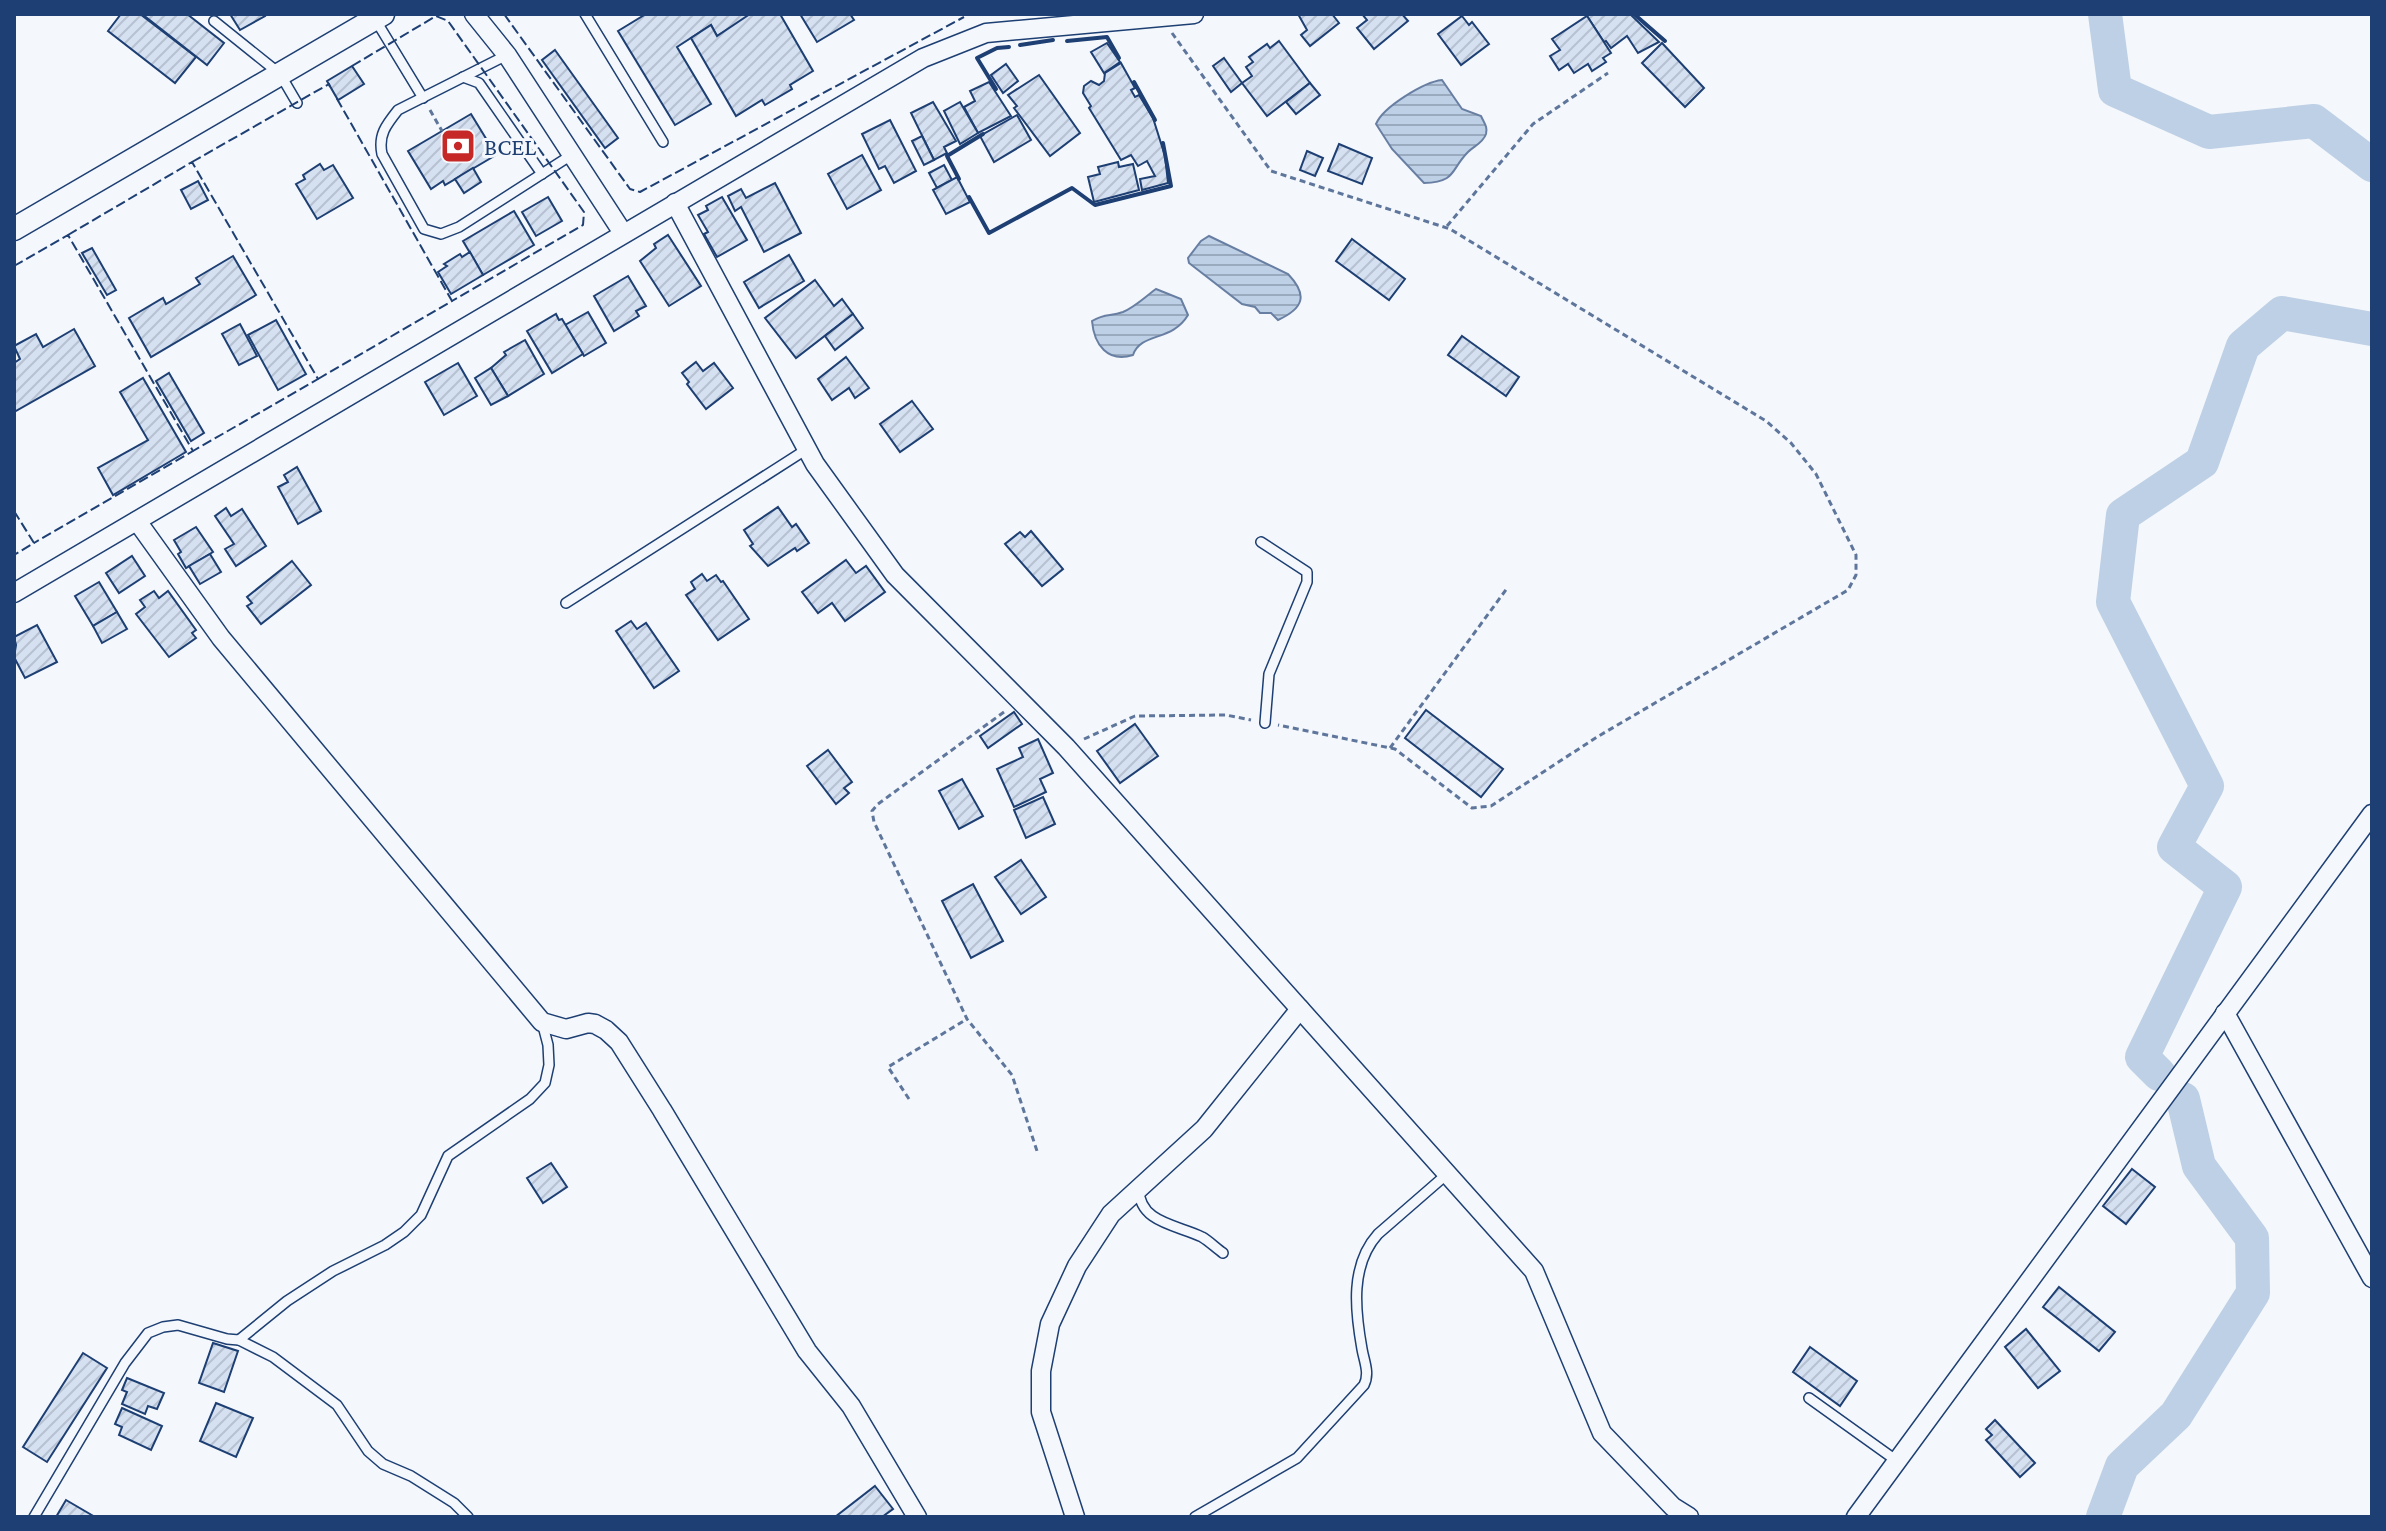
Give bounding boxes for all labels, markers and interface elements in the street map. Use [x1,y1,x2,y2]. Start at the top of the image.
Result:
bank icon: BCEL [439,127,477,165]
place label: BCEL [484,133,536,160]

